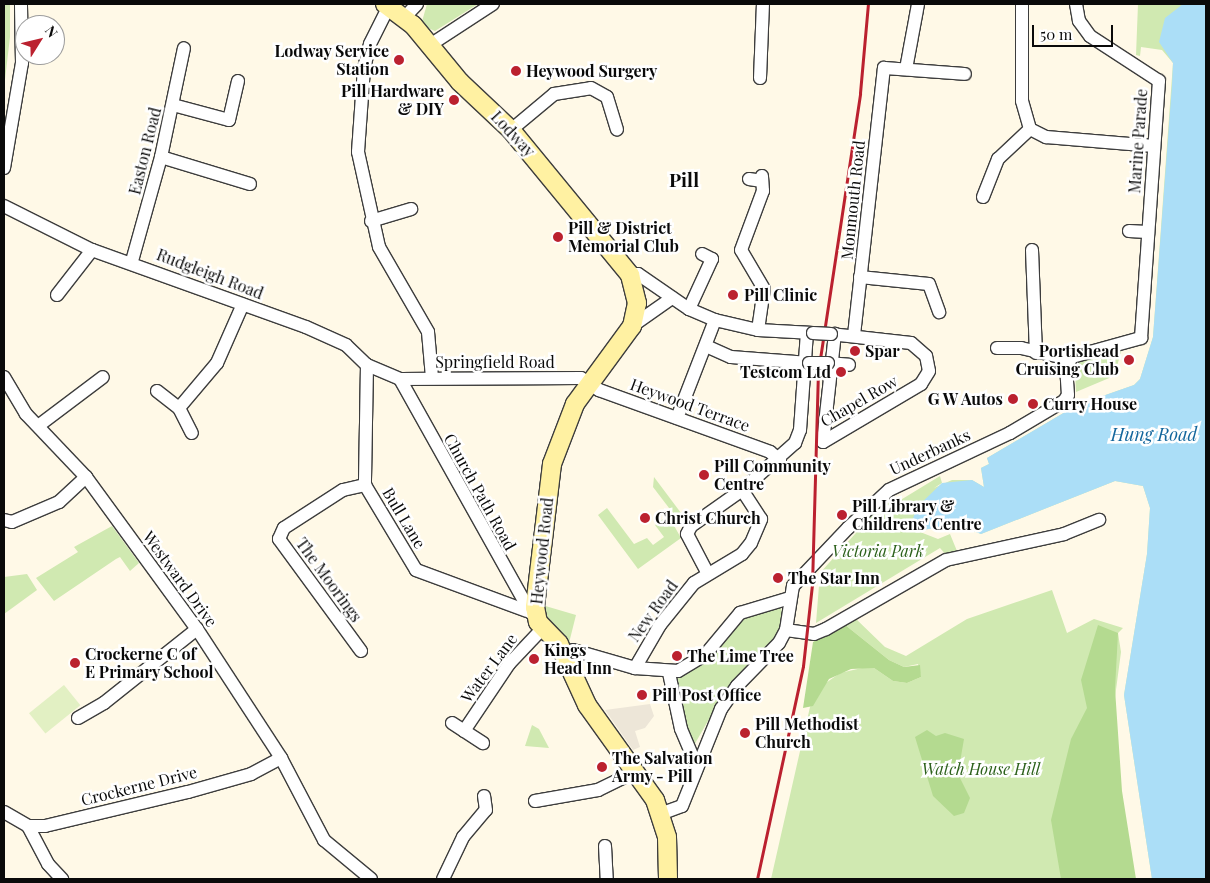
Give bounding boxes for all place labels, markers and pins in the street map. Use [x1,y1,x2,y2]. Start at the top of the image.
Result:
place label: Lodway Service Station [274,41,389,79]
marker: Lodway Service Station [393,54,405,66]
place label: Heywood Surgery [526,61,657,81]
marker: Heywood Surgery [510,65,522,77]
place label: Pill Hardware & DIY [341,81,444,119]
marker: Pill Hardware & DIY [448,94,460,106]
place label: Pill & District Memorial Club [568,218,679,256]
marker: Pill & District Memorial Club [552,231,564,243]
place label: Pill Clinic [744,285,817,305]
marker: Pill Clinic [726,288,740,302]
place label: Spar [865,341,900,361]
place label: Portishead Cruising Club [1015,341,1119,379]
marker: Spar [849,345,861,357]
marker: Portishead Cruising Club [1123,354,1135,366]
place label: Testcom Ltd [740,362,831,382]
marker: Testcom Ltd [835,366,847,378]
place label: G W Autos [926,389,1003,409]
marker: G W Autos [1007,393,1019,405]
place label: Curry House [1043,394,1138,414]
marker: Curry House [1027,398,1039,410]
place label: Pill Community Centre [714,456,831,494]
marker: Pill Community Centre [698,469,710,481]
place label: Pill Library & Childrens' Centre [852,496,982,534]
place label: Christ Church [655,508,761,528]
marker: Pill Library & Childrens' Centre [836,509,848,521]
marker: Christ Church [639,512,651,524]
place label: The Star Inn [788,568,880,588]
marker: The Star Inn [772,572,784,584]
place label: Kings Head Inn [544,640,612,678]
place label: Crockerne C of E Primary School [85,644,214,682]
place label: The Lime Tree [687,646,794,666]
marker: The Lime Tree [671,650,683,662]
marker: Kings Head Inn [528,653,540,665]
marker: Crockerne C of E Primary School [69,657,81,669]
place label: Pill Post Office [652,685,761,705]
marker: Pill Post Office [636,689,648,701]
place label: Pill Methodist Church [755,714,859,752]
marker: Pill Methodist Church [739,727,751,739]
place label: The Salvation Army - Pill [612,748,712,786]
marker: The Salvation Army - Pill [596,761,608,773]

